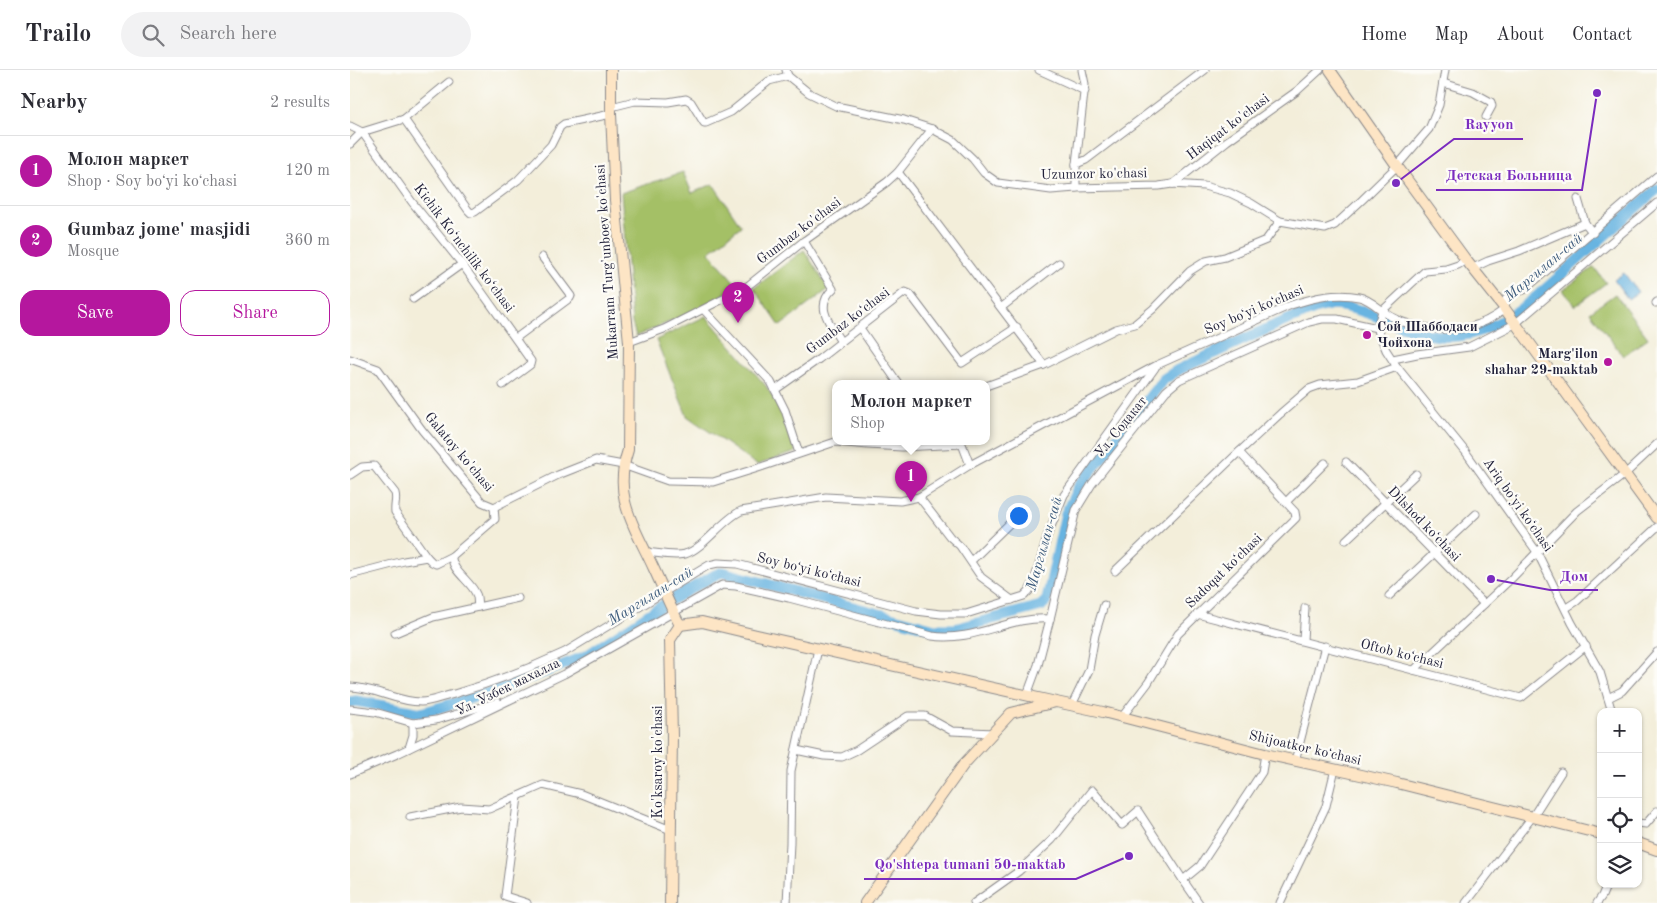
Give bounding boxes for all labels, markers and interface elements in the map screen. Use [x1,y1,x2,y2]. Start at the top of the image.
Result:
search box [121,12,471,57]
icon: search [139,21,167,49]
text: Trailo [25,23,91,47]
text: Search here [179,25,277,44]
text: Home [1361,26,1407,44]
text: Map [1435,26,1468,44]
text: About [1496,26,1544,44]
text: Contact [1572,26,1632,44]
street label: Haqiqat ko'chasi [1184,91,1272,163]
text: Nearby [20,92,88,113]
text: 2 results [270,95,330,111]
callout: Rayyon [1454,109,1523,139]
text: Rayyon [1464,118,1514,133]
text: Молон маркет [67,151,189,170]
callout: Детская Больница [1436,160,1582,190]
text: 1 [31,163,41,179]
text: 120 m [285,163,330,179]
street label: Mukarram Turg'unboev ko'chasi [593,164,621,360]
street label: Uzumzor ko'chasi [1041,166,1148,182]
text: Детская Больница [1446,169,1573,184]
text: Shop · Soy boʻyi koʻchasi [67,174,237,190]
street label: Kichik Ko‘nchilik ko‘chasi [411,181,517,315]
street label: Gumbaz ko'chasi [754,195,844,267]
text: Gumbaz jome' masjidi [67,221,250,240]
water label: Маргилан-сай [1501,231,1586,306]
text: 2 [31,233,41,249]
text: 360 m [285,233,330,249]
text: Mosque [67,244,119,260]
pin: 2 [722,282,754,323]
street label: Soy boʻyi koʻchasi [1202,282,1306,337]
street label: Gumbaz koʻchasi [803,284,892,357]
button: Save [20,290,170,336]
button: Share [180,290,330,336]
place label: Сой Шаббодаси Чойхона [1377,320,1478,350]
marker: Сой Шаббодаси Чойхона [1361,329,1373,341]
place label: Marg'ilon shahar 29-maktab [1485,347,1598,377]
marker: Marg'ilon shahar 29-maktab [1602,356,1614,368]
popup [832,380,990,445]
text: Молон маркет [850,393,972,412]
street label: Ул. Содакат [1092,394,1150,460]
street label: Galatoy ko'chasi [422,410,496,495]
text: Shop [850,416,885,432]
street label: Ariq boʻyi koʻchasi [1481,455,1556,555]
pin: 1 [895,461,927,502]
street label: Dilshod koʻchasi [1385,483,1464,564]
water label: Маргилан-сай [1024,495,1066,594]
your location [1006,503,1032,529]
street label: Sadoqat koʻchasi [1182,530,1265,611]
street label: Soy boʻyi koʻchasi [756,549,863,590]
callout: Дом [1550,560,1598,590]
water label: Маргилан-сай [605,565,697,630]
text: Дом [1560,570,1589,585]
street label: Oftob koʻchasi [1359,636,1445,671]
street label: Ул. Узбек махалла [454,656,562,718]
street label: Ko'ksaroy ko'chasi [651,705,665,819]
map controls [1597,708,1642,888]
button: + [1597,708,1642,753]
street label: Shijoatkor koʻchasi [1248,727,1363,768]
button: − [1597,753,1642,798]
button: locate [1597,798,1642,843]
button: layers [1597,843,1642,888]
callout: Qo'shtepa tumani 50-maktab [864,849,1076,879]
text: Qo'shtepa tumani 50-maktab [874,858,1066,873]

